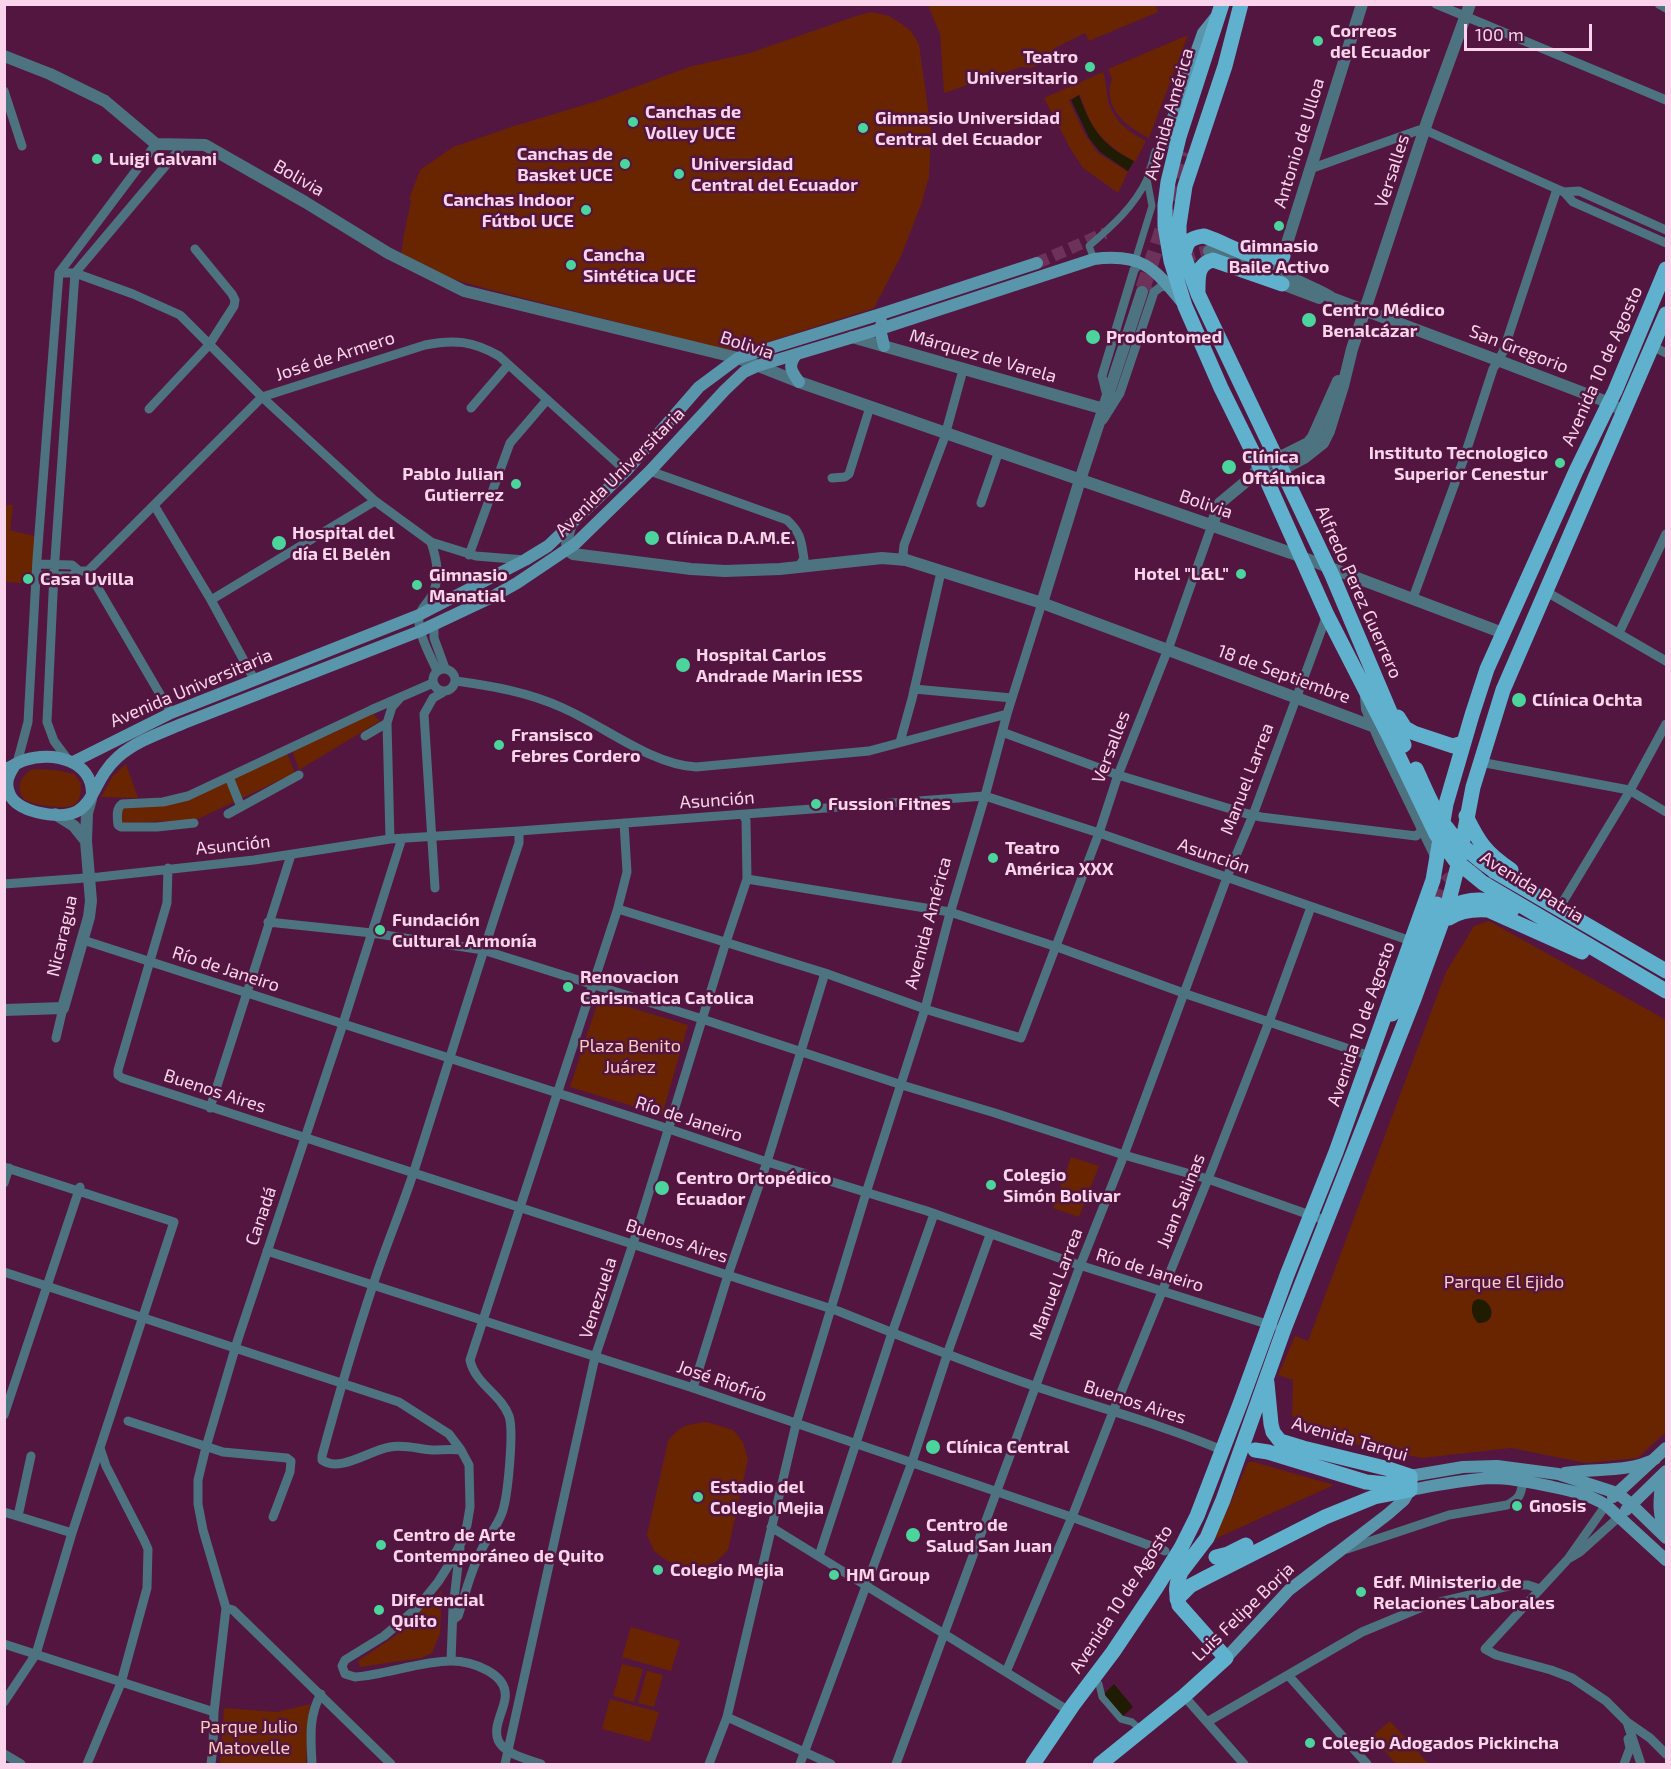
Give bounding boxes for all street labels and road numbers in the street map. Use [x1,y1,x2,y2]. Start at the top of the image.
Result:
street label: Avenida América [1140,46,1198,182]
street label: Antonio de Ulloa [1269,75,1329,211]
street label: Versalles [1370,132,1414,210]
street label: Bolivia [270,155,328,201]
street label: Avenida 10 de Agosto [1557,283,1647,449]
street label: San Gregorio [1466,320,1572,378]
street label: Márquez de Varela [907,325,1059,387]
street label: Bolivia [717,326,777,364]
street label: José de Armero [273,327,397,385]
street label: Avenida Universitaria [551,403,689,541]
street label: Bolivia [1176,485,1236,523]
street label: Alfredo Perez Guerrero [1311,502,1407,682]
street label: 18 de Septiembre [1215,640,1353,708]
street label: Avenida Universitaria [107,644,275,732]
street label: Versalles [1087,708,1135,786]
street label: Manuel Larrea [1216,720,1278,838]
street label: Asunción [679,787,755,813]
street label: Asunción [195,830,271,860]
street label: Asunción [1175,834,1253,878]
street label: Avenida Patria [1476,847,1588,927]
street label: Avenida América [900,854,956,992]
street label: Nicaragua [42,893,82,979]
street label: Avenida 10 de Agosto [1323,939,1399,1109]
street label: Río de Janeiro [170,941,282,997]
street label: Buenos Aires [161,1064,269,1118]
street label: Río de Janeiro [633,1091,745,1147]
street label: Juan Salinas [1152,1151,1210,1251]
street label: Canadá [241,1184,281,1248]
street label: Buenos Aires [623,1214,731,1268]
street label: Manuel Larrea [1025,1225,1087,1343]
street label: Río de Janeiro [1093,1243,1207,1297]
street label: Venezuela [575,1255,621,1341]
street label: José Riofrío [674,1356,770,1406]
street label: Buenos Aires [1081,1375,1189,1429]
street label: Avenida Tarqui [1289,1412,1411,1466]
street label: Avenida 10 de Agosto [1065,1521,1177,1677]
street label: Luis Felipe Borja [1188,1558,1298,1666]

